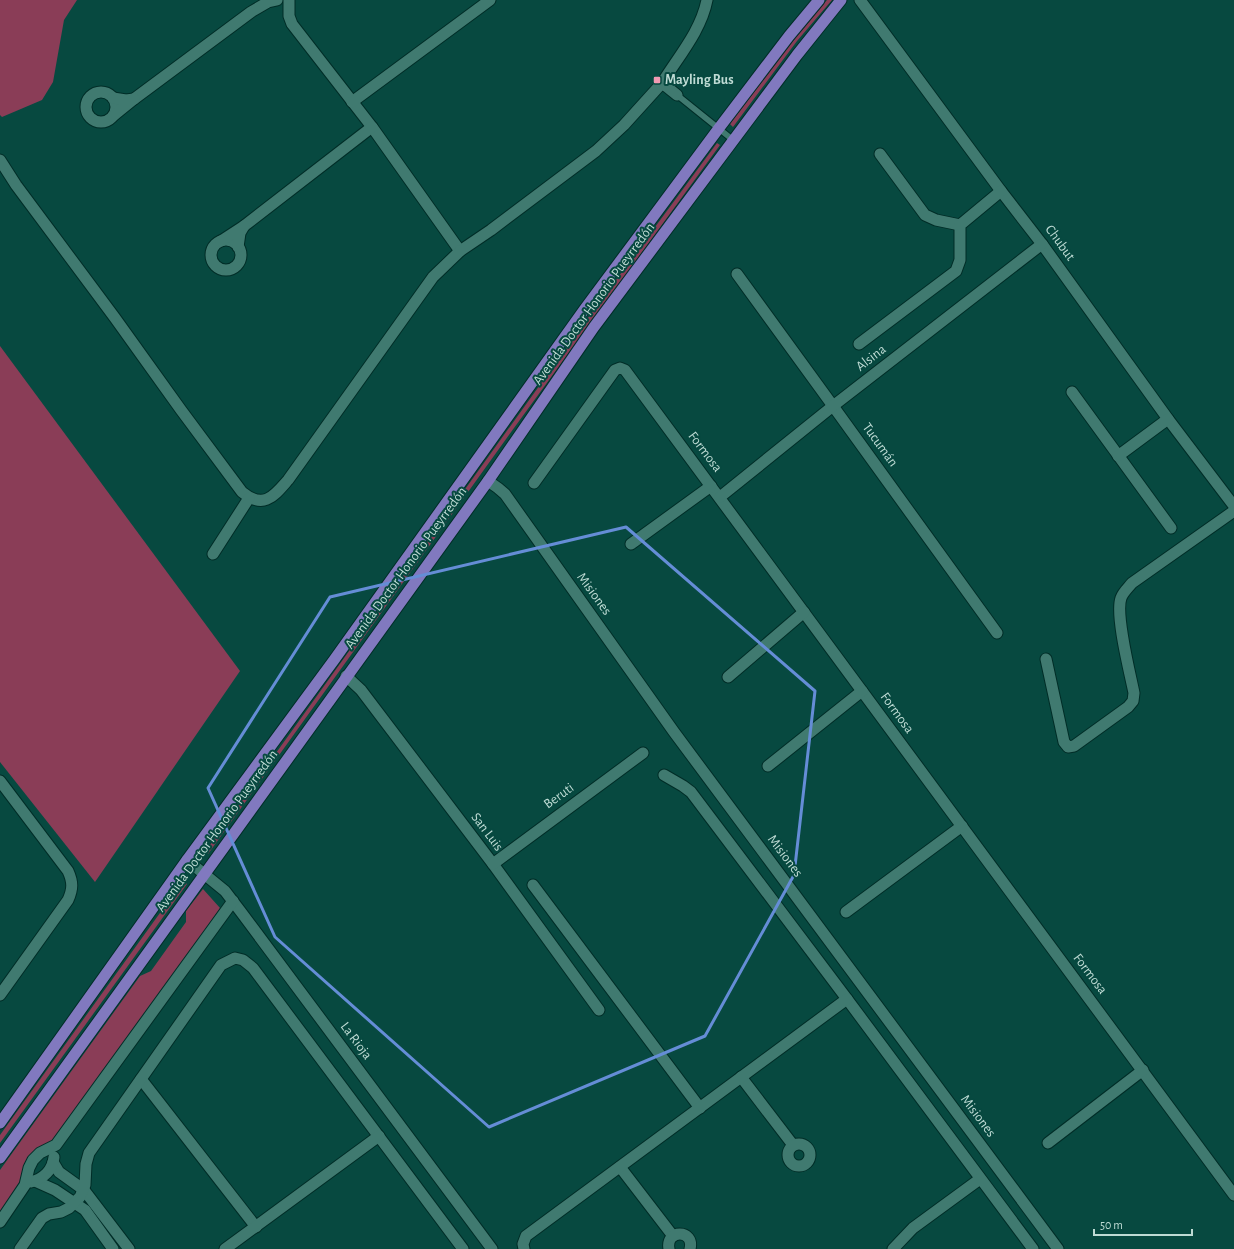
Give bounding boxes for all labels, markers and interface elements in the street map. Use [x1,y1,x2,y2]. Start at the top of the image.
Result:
place label: Mayling Bus [665,73,734,87]
marker: Mayling Bus [652,75,662,85]
street label: Avenida Doctor Honorio Pueyrredón [531,221,657,387]
street label: Chubut [1042,222,1078,264]
street label: Alsina [853,342,889,374]
street label: Tucumán [860,421,900,469]
street label: Formosa [685,429,725,475]
street label: Avenida Doctor Honorio Pueyrredón [343,485,469,651]
street label: Misiones [574,570,614,618]
street label: Formosa [878,690,917,736]
street label: Avenida Doctor Honorio Pueyrredón [154,748,280,914]
street label: Beruti [541,781,577,811]
street label: San Luis [468,810,506,854]
street label: Misiones [765,832,805,880]
street label: Formosa [1070,951,1110,997]
street label: La Rioja [338,1020,375,1063]
street label: Misiones [958,1092,998,1140]
scale bar [1094,1211,1192,1237]
text: 50 m [1100,1219,1123,1231]

